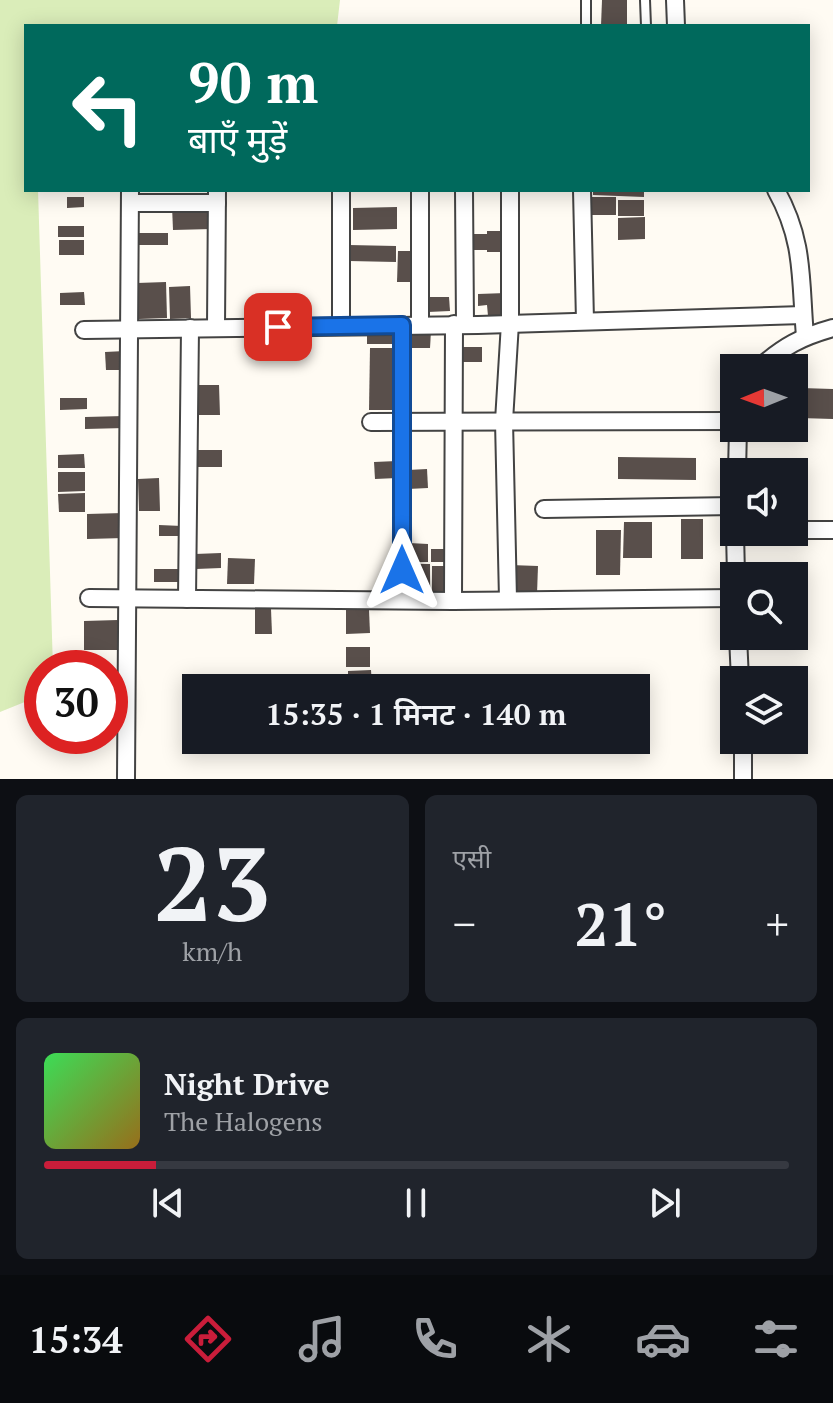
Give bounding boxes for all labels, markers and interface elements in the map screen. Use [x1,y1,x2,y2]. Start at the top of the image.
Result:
text: 90 m [188,45,318,119]
icon: left [56,56,160,160]
text: बाएँ मुड़ें [188,116,287,163]
pin [244,293,312,361]
icon: arrive [256,305,300,349]
north arrow [720,354,808,442]
map controls [720,354,808,754]
button: sound [720,458,808,546]
position arrow [360,528,444,612]
button: search [720,562,808,650]
speed limit sign: 30 [24,650,128,754]
button: layers [720,666,808,754]
text: 15:35 · 1 मिनट · 140 m [266,694,566,734]
text: 23 [153,813,271,951]
text: एसी [453,841,491,875]
text: 21° [574,884,667,963]
text: − [453,894,476,953]
text: + [766,894,789,953]
text: km/h [182,934,242,968]
text: Night Drive [164,1064,330,1104]
text: The Halogens [164,1104,322,1138]
icon: previous [146,1181,190,1225]
icon: pause [394,1181,438,1225]
icon: next [643,1181,687,1225]
icon: directions [180,1311,236,1367]
icon: music [294,1311,350,1367]
icon: phone [407,1311,463,1367]
icon: climate [521,1311,577,1367]
icon: car [635,1311,691,1367]
icon: filters [748,1311,804,1367]
text: 15:34 [29,1316,123,1363]

